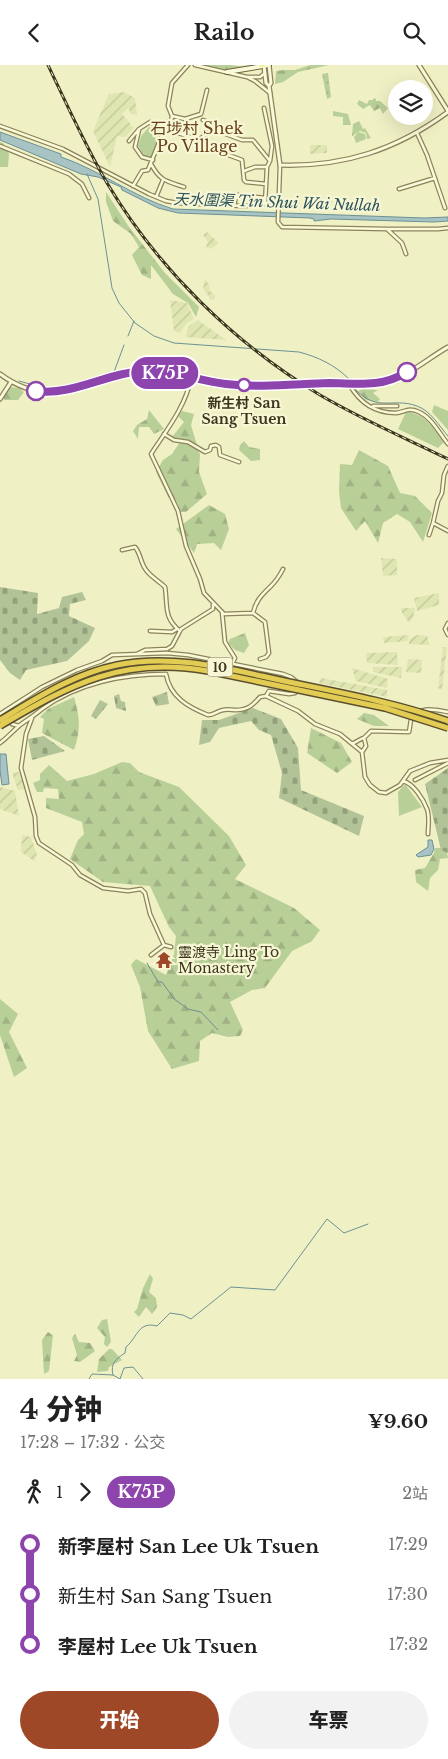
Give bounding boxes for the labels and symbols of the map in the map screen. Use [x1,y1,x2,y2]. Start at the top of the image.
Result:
district label: 石埗村 Shek Po Village [151,118,244,156]
water label: 天水圍渠 Tin Shui Wai Nullah [173,189,381,215]
line badge: K75P [130,357,200,389]
unlabelled marker [397,362,417,382]
marker: 新生村 San Sang Tsuen [237,378,251,392]
unlabelled marker [26,381,46,401]
place label: 新生村 San Sang Tsuen [201,394,287,428]
road number: 10 [208,657,232,677]
place label: 靈渡寺 Ling To Monastery [178,943,279,977]
temple icon: 靈渡寺 Ling To Monastery [154,950,174,970]

